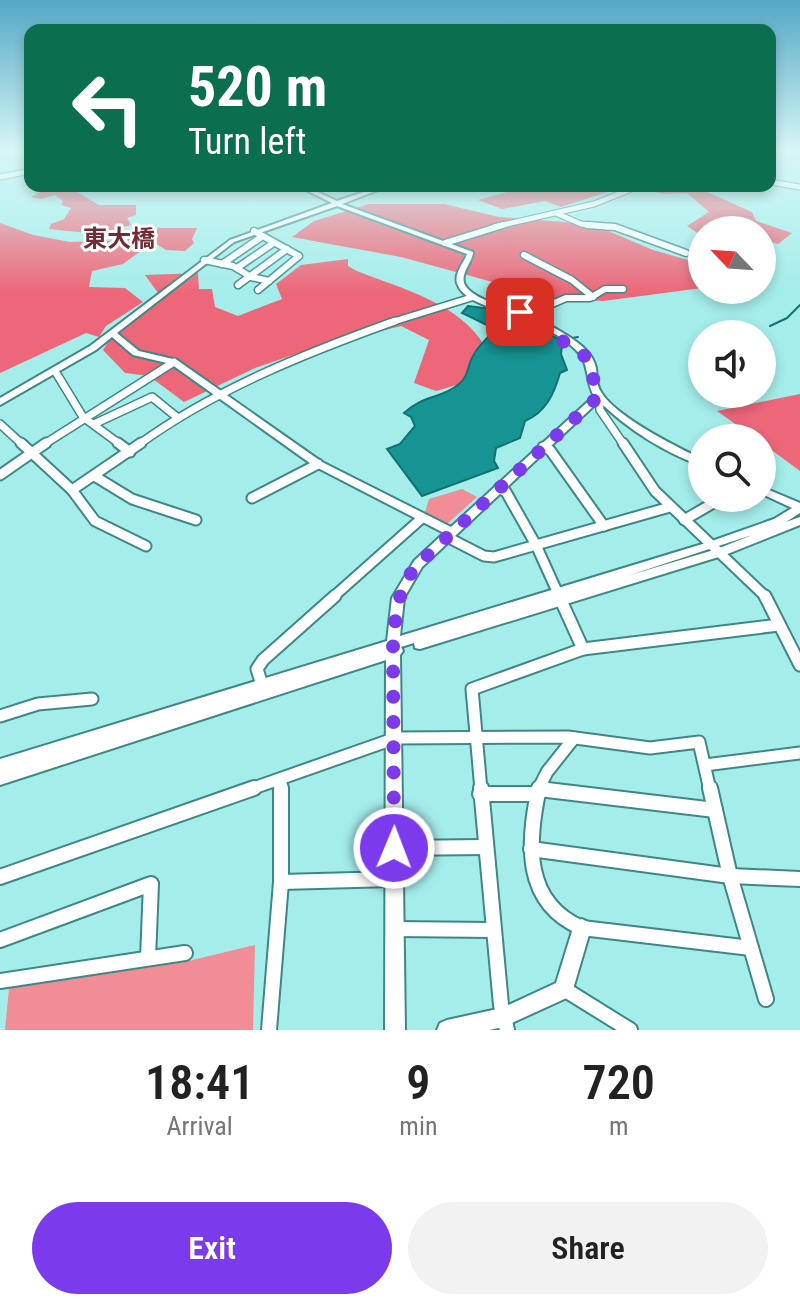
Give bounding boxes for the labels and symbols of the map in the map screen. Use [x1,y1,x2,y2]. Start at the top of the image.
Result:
north arrow [688,216,776,304]
district label: 東大橋 [83,225,155,253]
pin [486,278,554,346]
position arrow [352,806,436,890]

